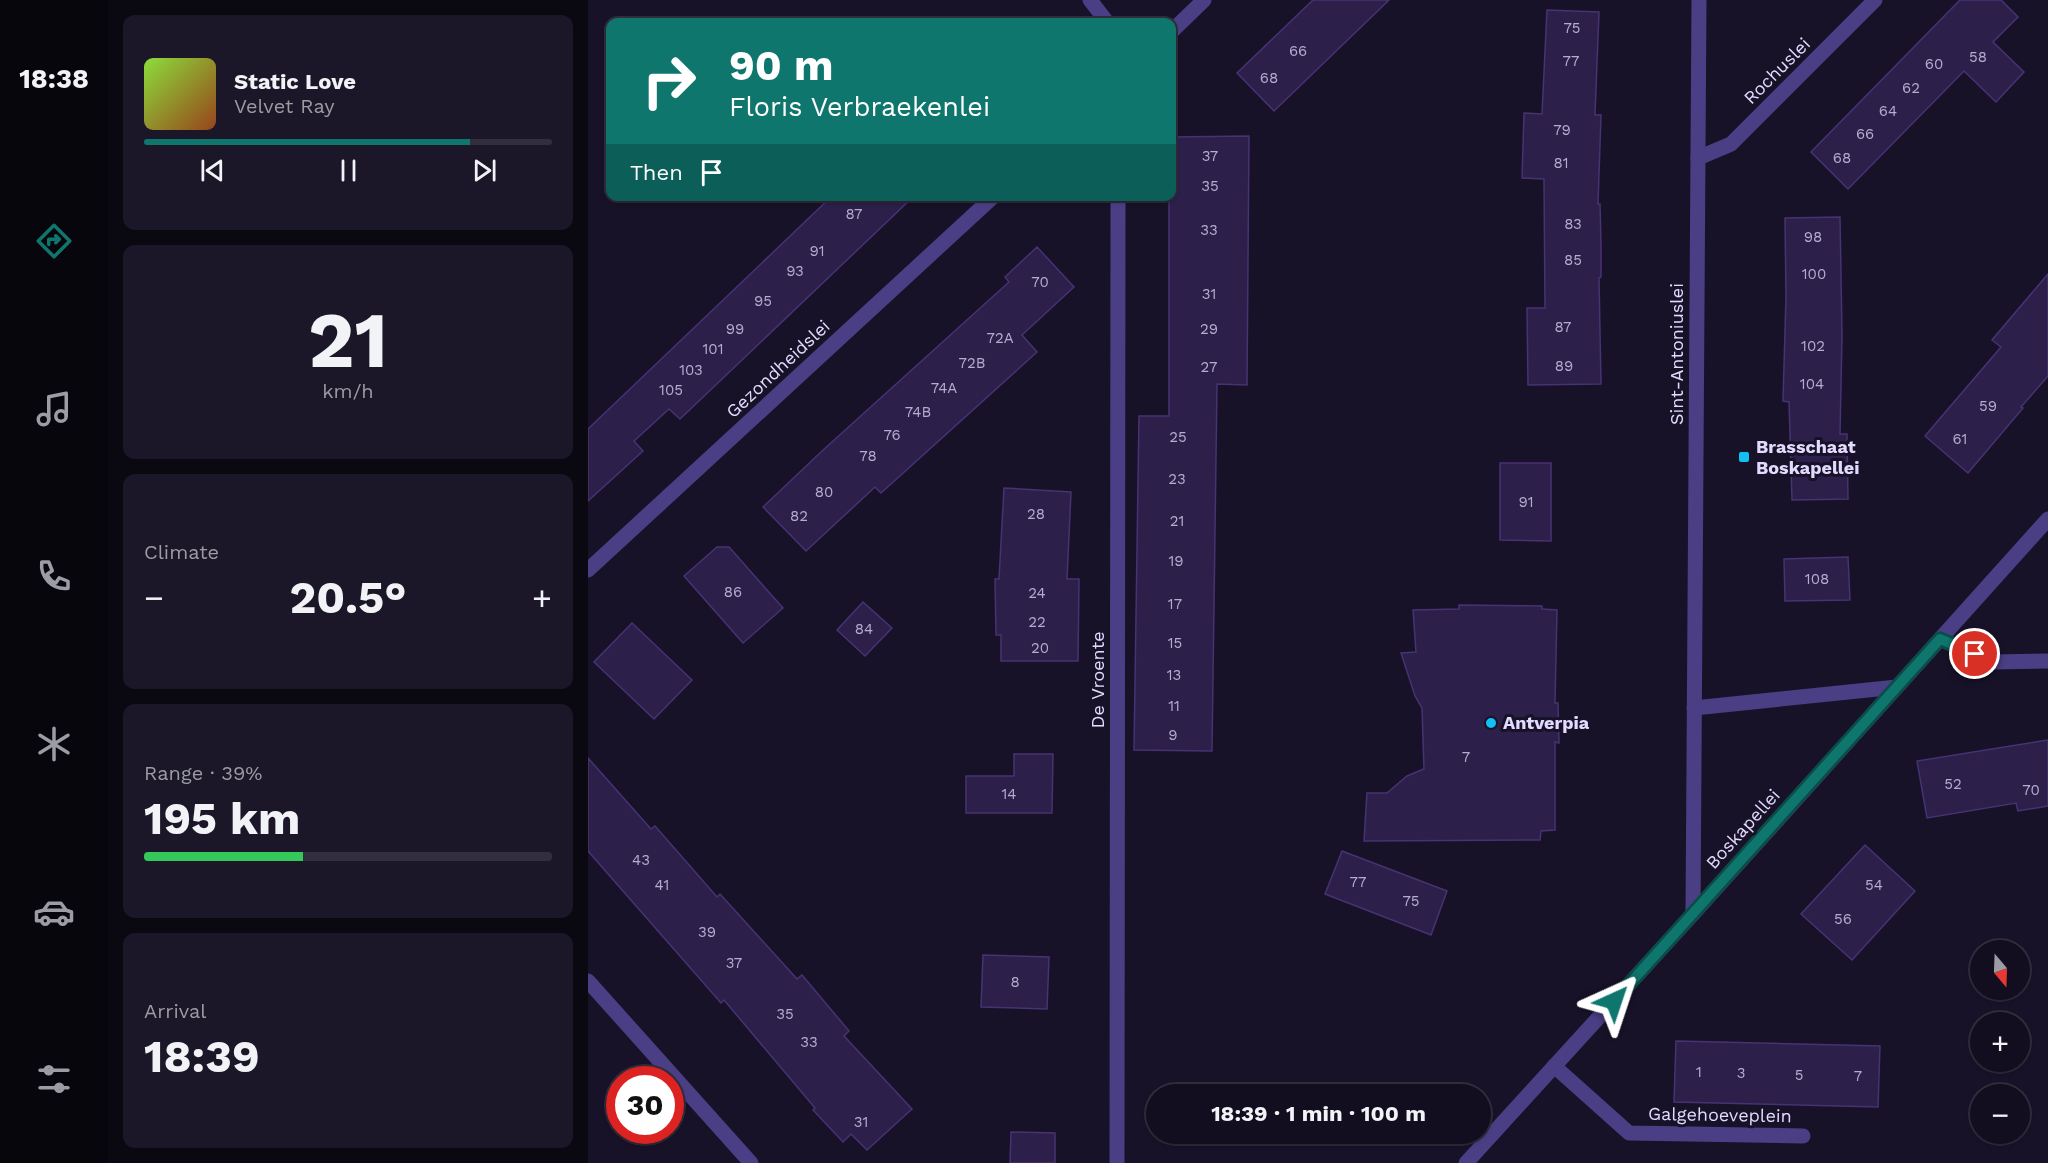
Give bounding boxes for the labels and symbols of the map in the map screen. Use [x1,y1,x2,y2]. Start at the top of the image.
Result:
house number: 75 [1563,19,1581,37]
street label: Rochuslei [1739,33,1814,108]
house number: 66 [1289,42,1307,60]
house number: 58 [1969,48,1987,66]
house number: 77 [1563,52,1579,70]
house number: 60 [1925,55,1943,73]
house number: 68 [1260,69,1278,87]
house number: 62 [1902,79,1920,97]
house number: 64 [1879,102,1897,120]
house number: 79 [1553,121,1571,139]
house number: 66 [1856,125,1874,143]
house number: 37 [1202,147,1218,165]
house number: 68 [1833,149,1851,167]
house number: 81 [1553,154,1569,172]
house number: 35 [1201,177,1219,195]
house number: 87 [845,205,863,223]
house number: 83 [1564,215,1582,233]
house number: 33 [1200,221,1218,239]
house number: 98 [1804,228,1822,246]
house number: 91 [809,242,825,260]
house number: 85 [1564,251,1582,269]
house number: 93 [786,262,804,280]
house number: 100 [1802,265,1826,283]
house number: 70 [1031,273,1049,291]
street label: Sint-Antoniuslei [1666,283,1687,425]
house number: 31 [1202,285,1216,303]
house number: 95 [754,292,772,310]
street label: Gezondheidslei [722,315,834,422]
house number: 87 [1554,318,1572,336]
house number: 99 [726,320,744,338]
house number: 29 [1200,320,1218,338]
house number: 72A [986,329,1014,347]
house number: 102 [1801,337,1825,355]
house number: 101 [702,340,724,358]
house number: 72B [959,354,985,372]
house number: 89 [1555,357,1573,375]
house number: 27 [1201,358,1217,376]
house number: 103 [679,361,703,379]
house number: 104 [1800,375,1824,393]
house number: 74A [931,379,957,397]
house number: 105 [659,381,683,399]
house number: 59 [1979,397,1997,415]
house number: 74B [905,403,931,421]
house number: 76 [883,426,901,444]
house number: 25 [1169,428,1187,446]
house number: 61 [1953,430,1967,448]
place label: Brasschaat Boskapellei [1756,436,1859,478]
house number: 78 [859,447,877,465]
marker: Brasschaat Boskapellei [1737,450,1751,464]
house number: 23 [1168,470,1186,488]
house number: 80 [815,483,833,501]
house number: 91 [1518,493,1534,511]
house number: 28 [1027,505,1045,523]
house number: 82 [790,507,808,525]
house number: 21 [1170,512,1184,530]
house number: 19 [1168,552,1184,570]
house number: 108 [1805,570,1829,588]
house number: 86 [724,583,742,601]
house number: 24 [1028,584,1046,602]
house number: 17 [1168,595,1182,613]
house number: 22 [1028,613,1046,631]
house number: 84 [855,620,873,638]
pin [1949,628,2000,679]
street label: De Vroente [1087,631,1108,729]
house number: 15 [1168,634,1182,652]
house number: 20 [1031,639,1049,657]
house number: 13 [1167,666,1181,684]
house number: 11 [1168,697,1180,715]
place label: Antverpia [1503,712,1590,733]
marker: Antverpia [1484,716,1498,730]
house number: 9 [1168,726,1178,744]
house number: 7 [1462,748,1470,766]
house number: 52 [1944,775,1962,793]
house number: 70 [2022,781,2040,799]
street label: Boskapellei [1701,784,1784,873]
house number: 14 [1001,785,1017,803]
house number: 43 [632,851,650,869]
house number: 77 [1350,873,1366,891]
house number: 41 [655,876,669,894]
house number: 54 [1865,876,1883,894]
house number: 75 [1402,892,1420,910]
house number: 56 [1834,910,1852,928]
house number: 39 [698,923,716,941]
north arrow [1970,940,2030,1000]
house number: 37 [726,954,742,972]
position arrow [1582,969,1646,1033]
house number: 8 [1010,973,1020,991]
house number: 35 [776,1005,794,1023]
house number: 33 [800,1033,818,1051]
house number: 1 [1696,1063,1702,1081]
house number: 3 [1737,1064,1745,1082]
speed limit sign: 30 [606,1066,684,1144]
house number: 5 [1795,1066,1803,1084]
house number: 7 [1854,1067,1862,1085]
street label: Galgehoeveplein [1648,1103,1792,1126]
house number: 31 [854,1113,868,1131]

